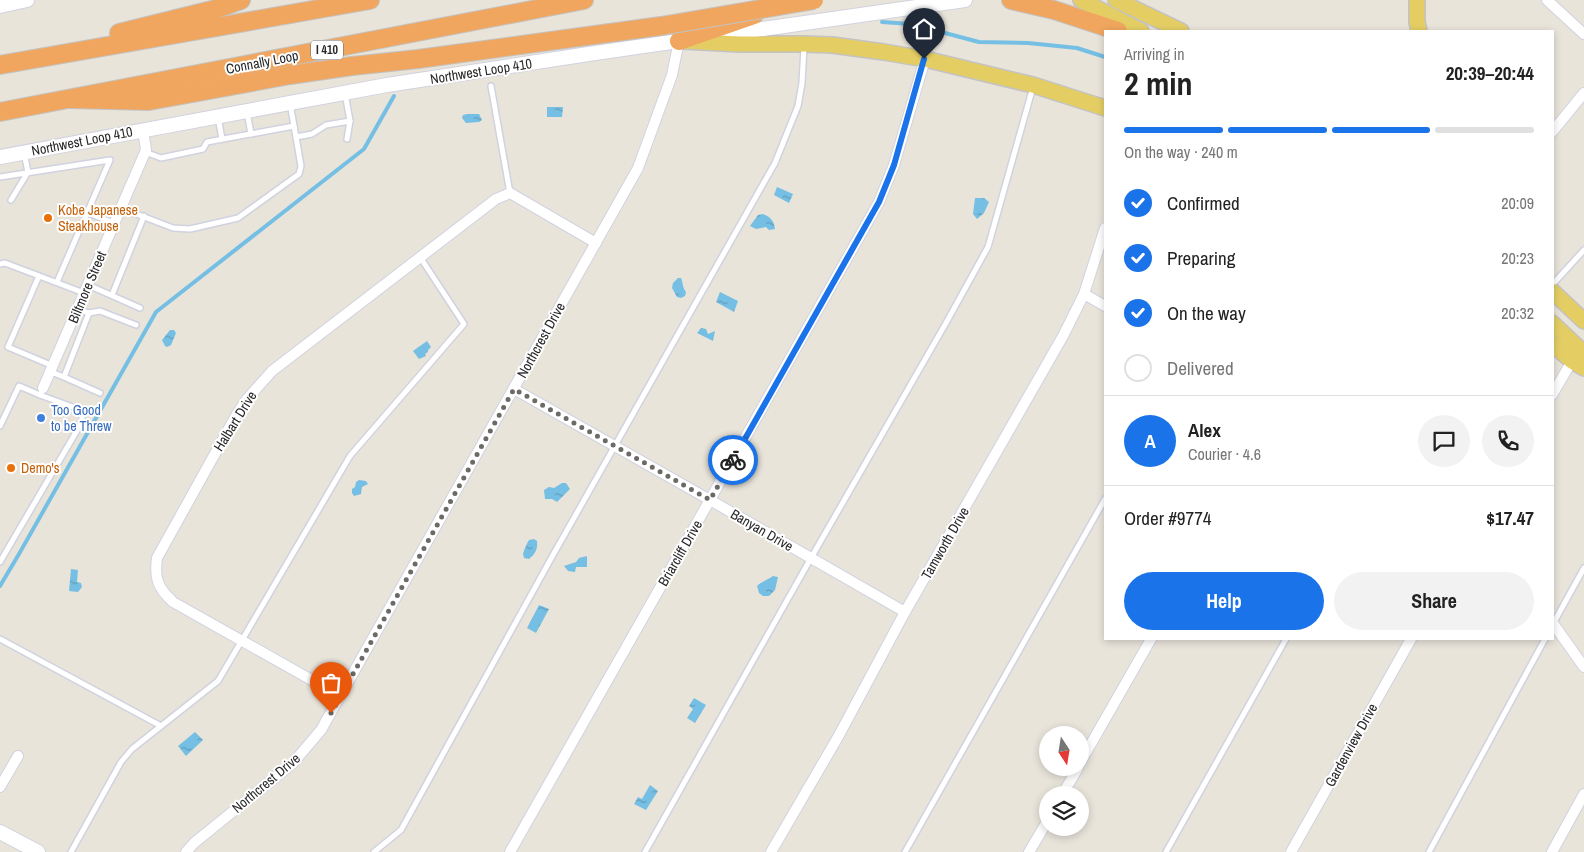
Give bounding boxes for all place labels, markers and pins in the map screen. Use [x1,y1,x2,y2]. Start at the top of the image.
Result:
pin [903,8,945,59]
place label: Kobe Japanese Steakhouse [58,201,138,235]
marker: Kobe Japanese Steakhouse [42,212,54,224]
place label: Too Good to be Threw [51,401,112,435]
marker: Too Good to be Threw [35,412,47,424]
place label: Demo's [21,459,60,477]
marker: Demo's [5,462,17,474]
pin [310,662,352,713]

